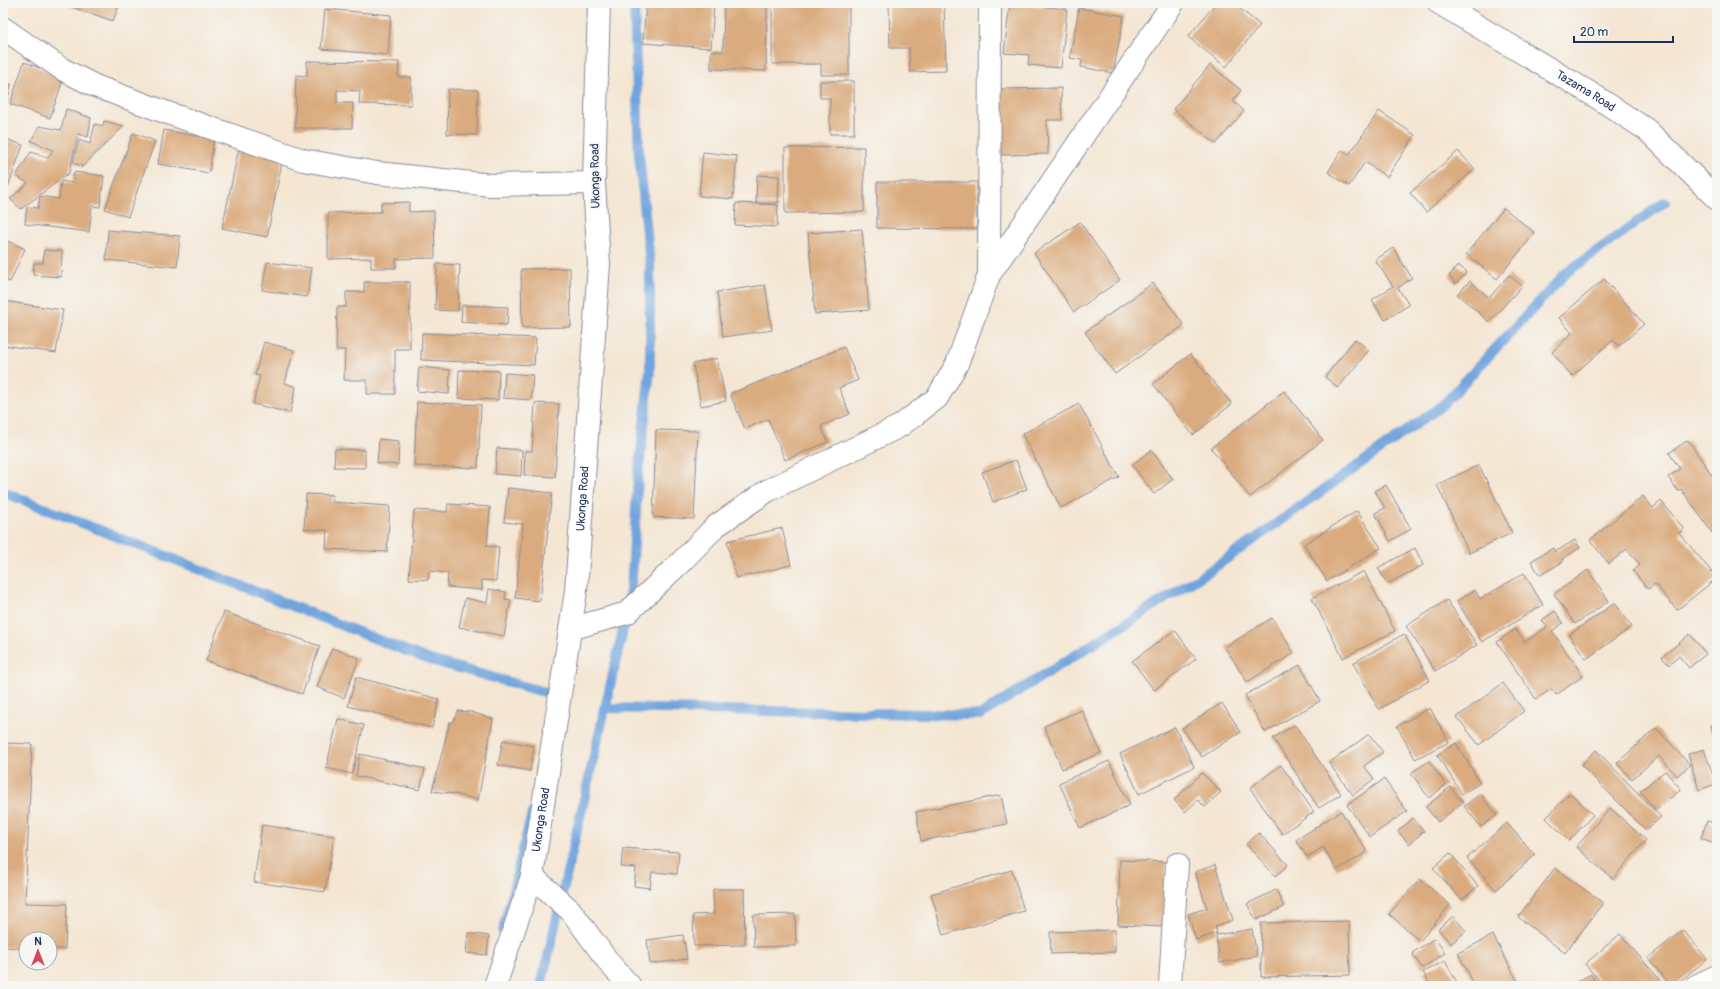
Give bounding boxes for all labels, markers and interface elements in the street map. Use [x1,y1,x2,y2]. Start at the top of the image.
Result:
scale bar [1574,18,1673,44]
text: 20 m [1580,25,1609,40]
street label: Tazama Road [1553,67,1618,115]
street label: Ukonga Road [587,143,604,209]
street label: Ukonga Road [573,466,593,532]
street label: Ukonga Road [529,786,554,853]
north arrow [18,931,58,971]
text: N [34,935,42,948]

